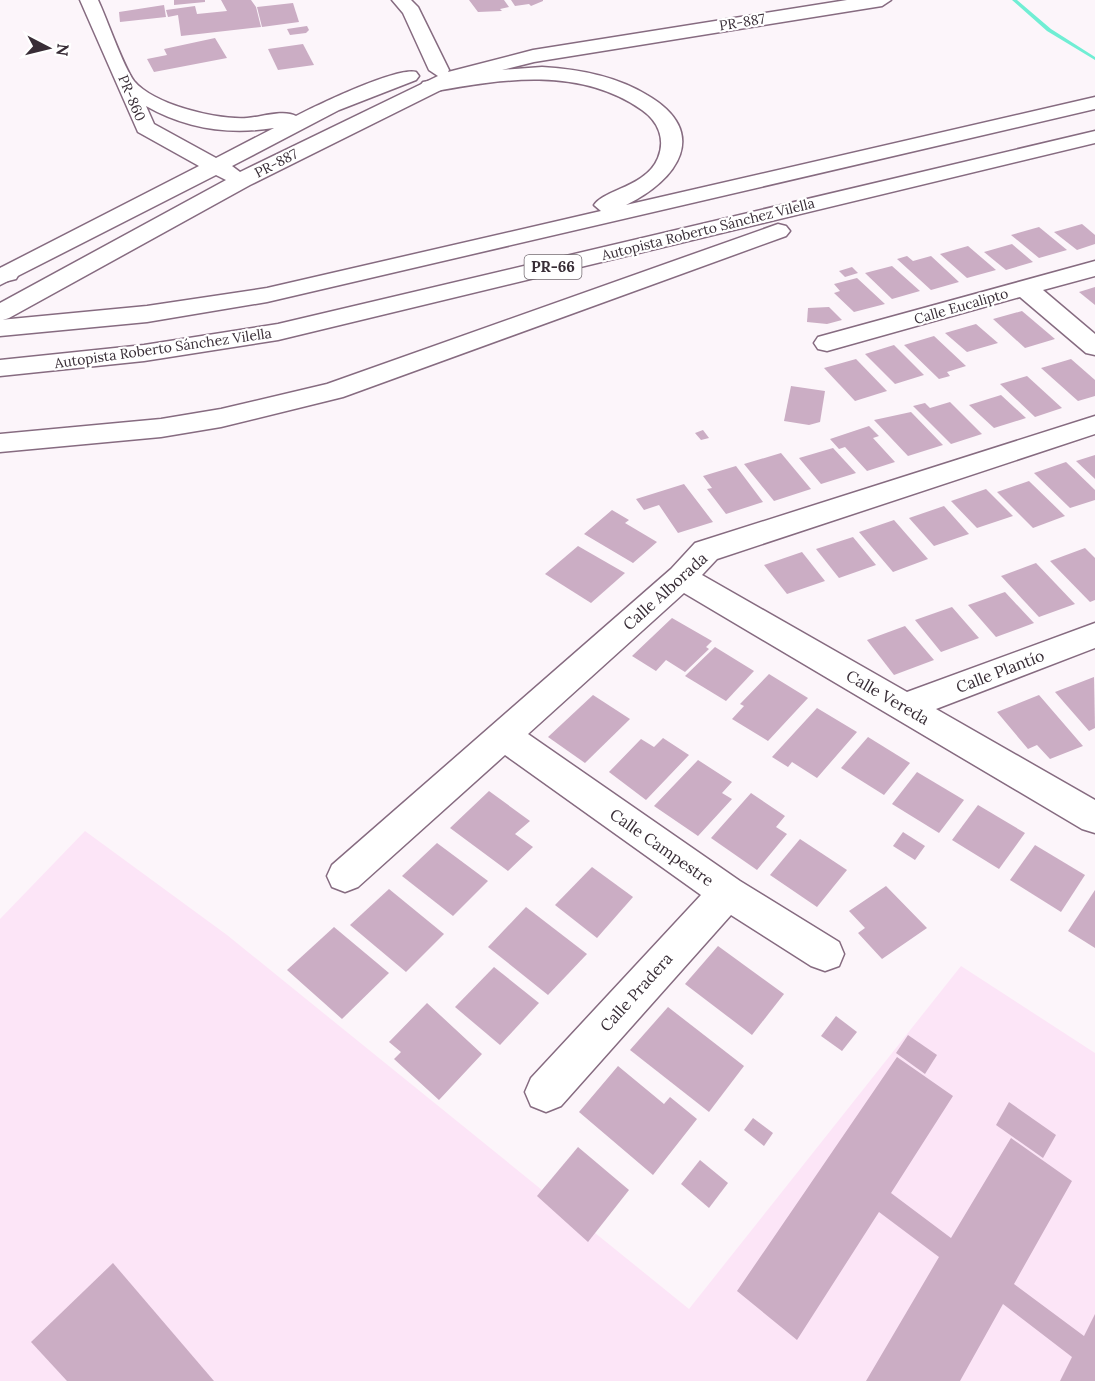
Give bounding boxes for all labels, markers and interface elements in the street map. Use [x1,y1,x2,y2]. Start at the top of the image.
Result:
street label: PR-887 [718,9,767,35]
north arrow [18,18,78,78]
text: N [52,42,74,57]
street label: PR-860 [114,72,150,124]
street label: PR-887 [251,144,301,182]
street label: Autopista Roberto Sánchez Vilella [599,194,816,264]
road number: PR-66 [524,255,582,279]
street label: Calle Eucalipto [912,284,1010,328]
street label: Autopista Roberto Sánchez Vilella [52,324,273,372]
street label: Calle Alborada [619,548,711,634]
street label: Calle Plantío [953,645,1047,697]
street label: Calle Vereda [843,665,933,729]
street label: Calle Campestre [606,804,718,890]
street label: Calle Pradera [595,948,677,1036]

